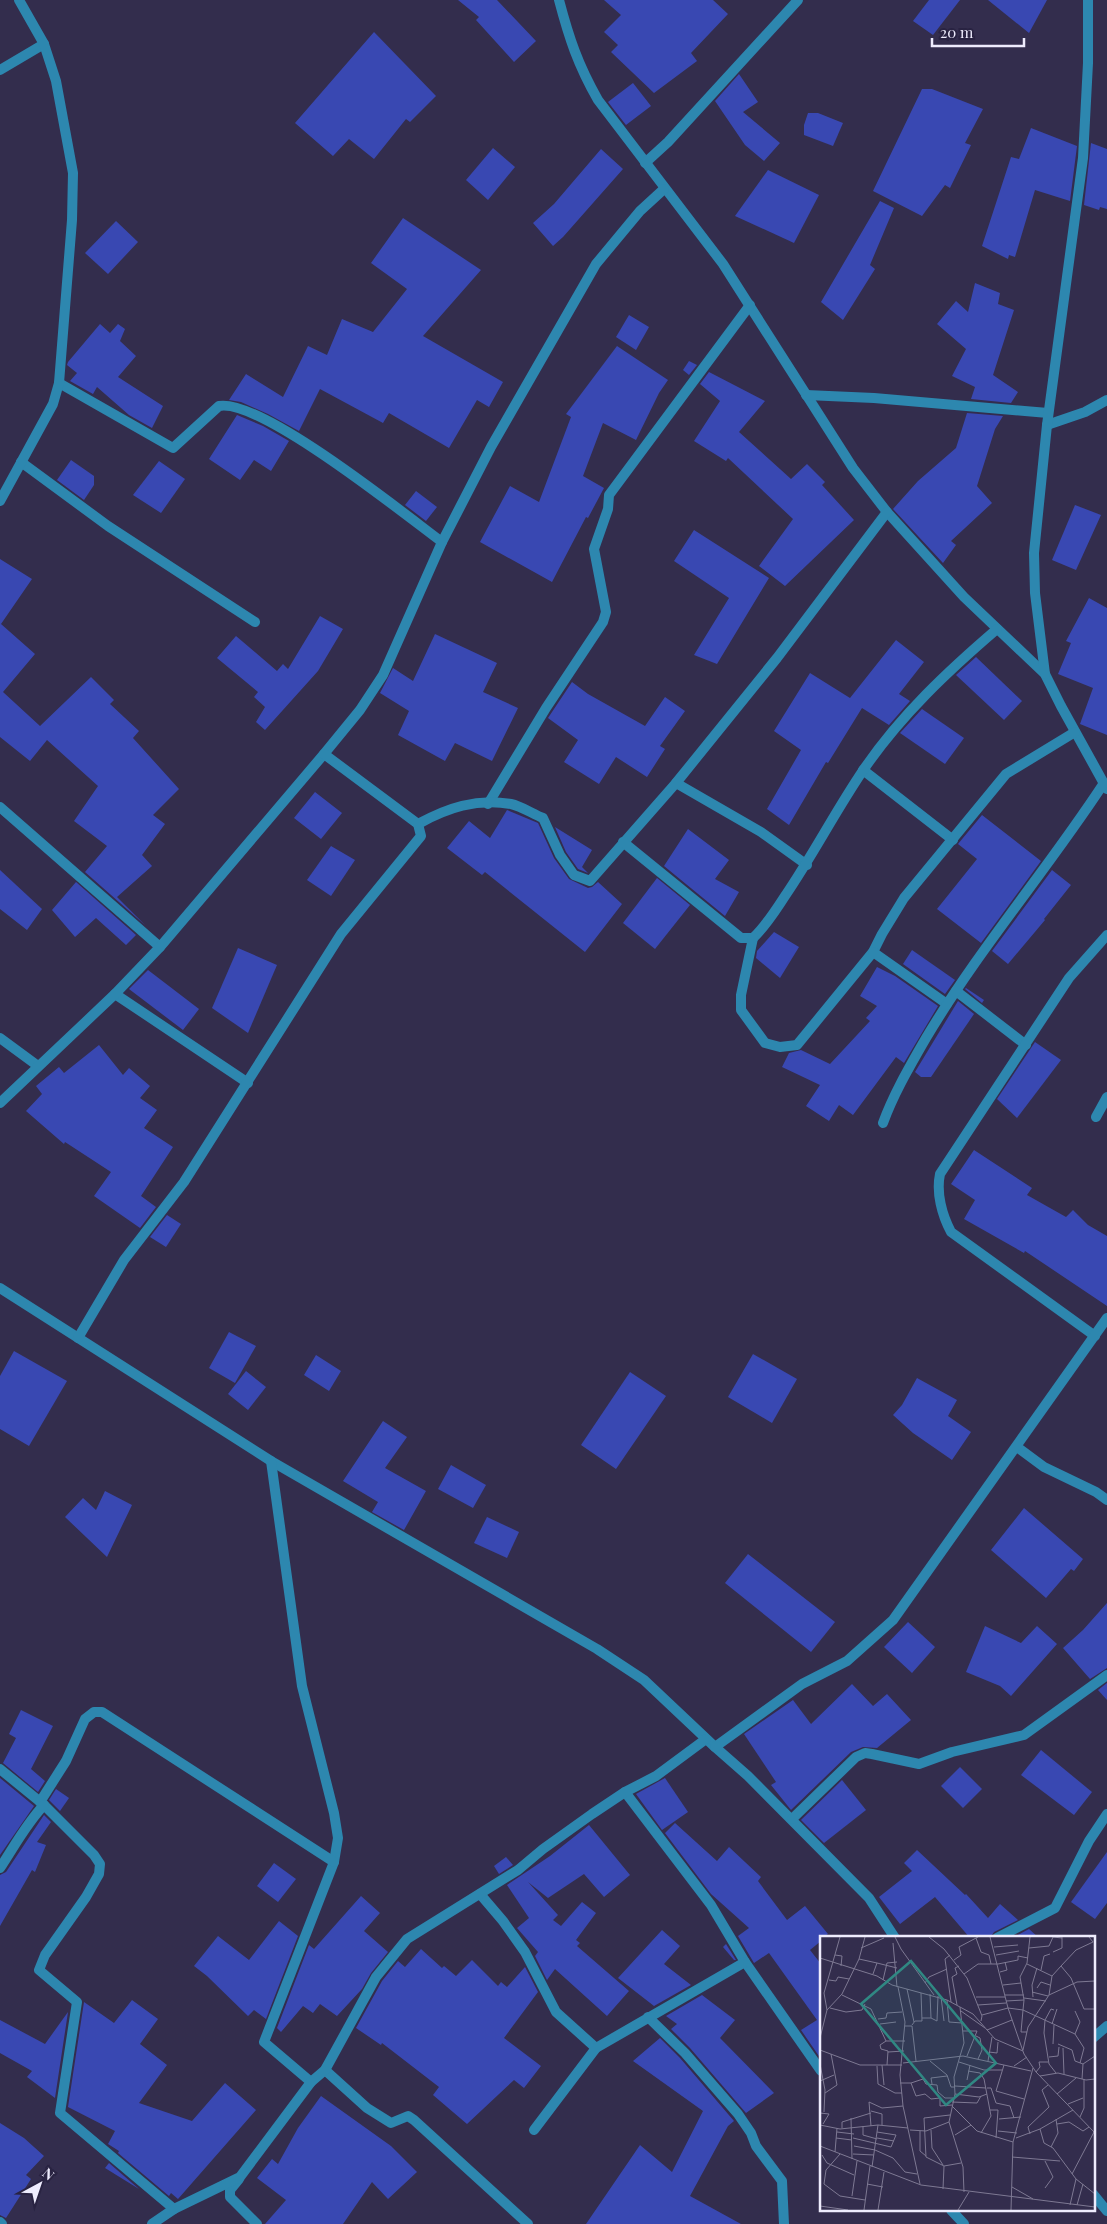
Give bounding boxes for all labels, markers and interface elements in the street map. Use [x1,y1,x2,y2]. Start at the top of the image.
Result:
scale bar [932,15,1024,47]
text: 20 m [940,22,974,42]
inset map [820,1936,1094,2212]
north arrow [15,2159,65,2209]
text: N [39,2163,59,2184]

